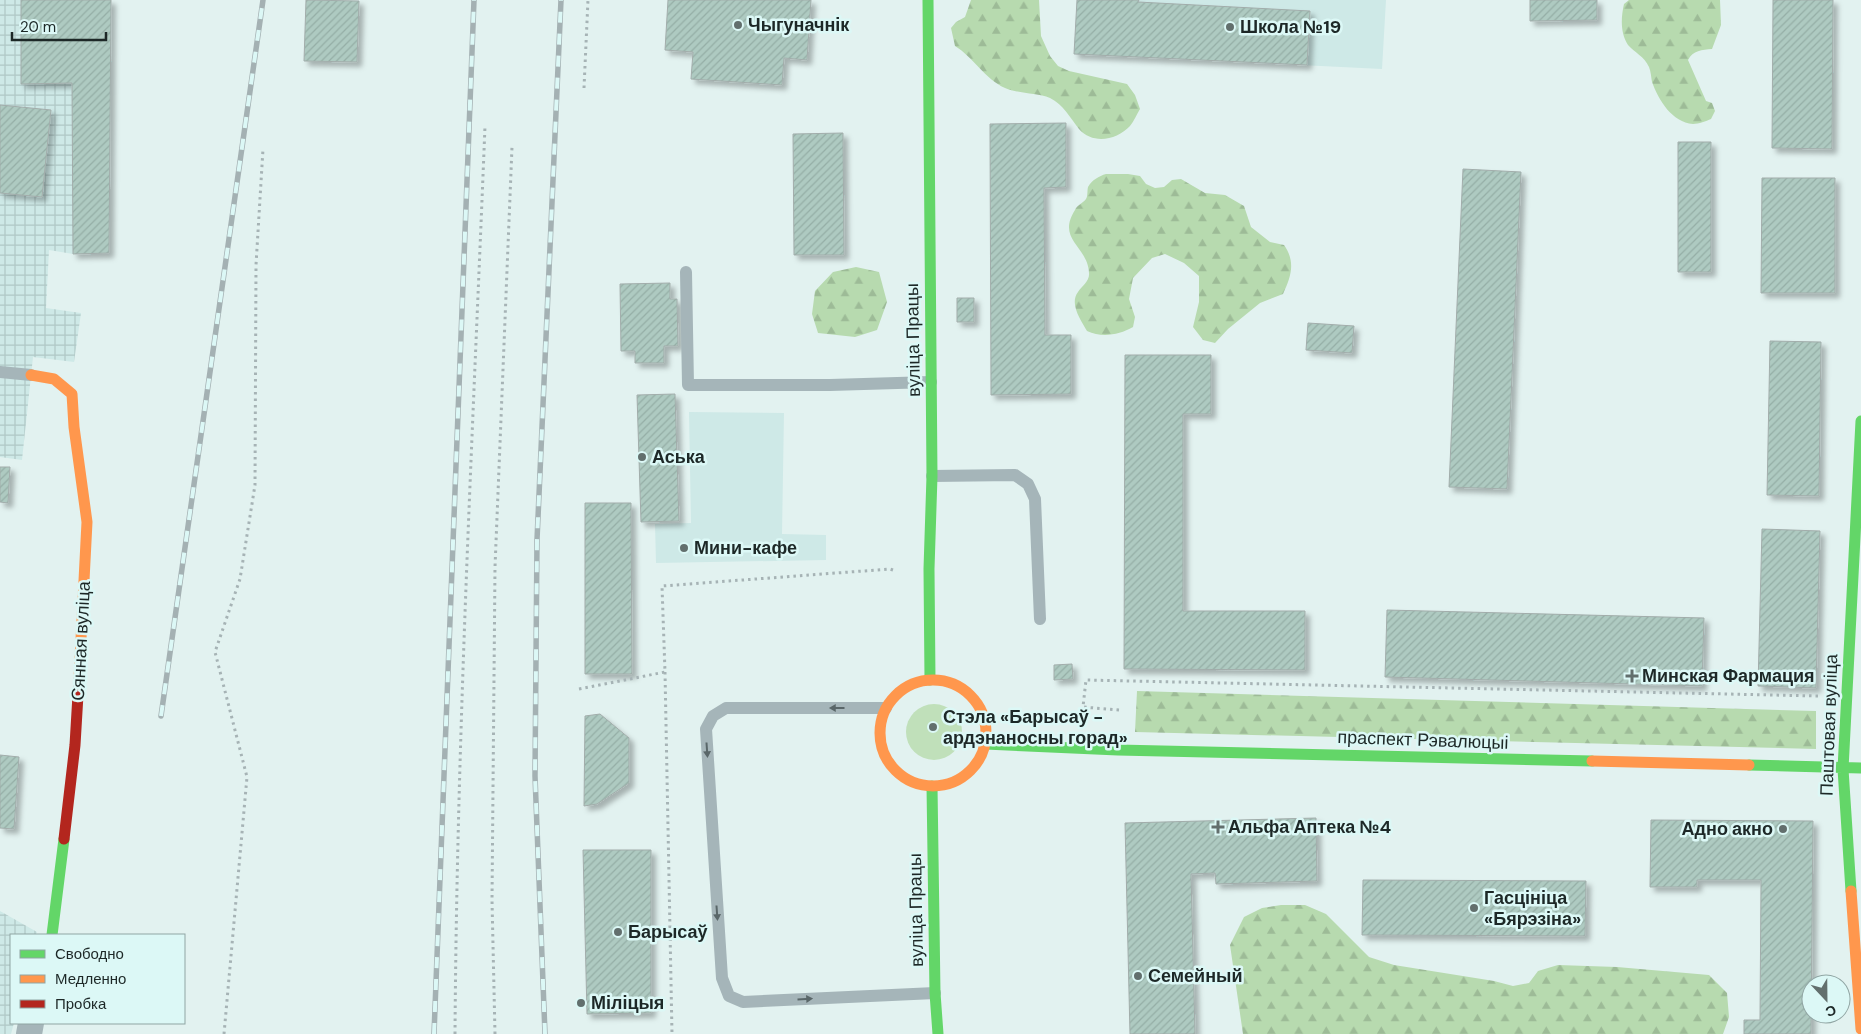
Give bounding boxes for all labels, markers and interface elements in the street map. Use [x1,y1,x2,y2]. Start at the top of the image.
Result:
scale bar [12,10,106,42]
place label: Чыгуначнік [748,13,850,37]
place label: Школа №19 [1240,15,1341,39]
text: 20 m [20,17,56,37]
marker: Чыгуначнік [732,19,744,31]
marker: Школа №19 [1224,21,1236,33]
street label: вуліца Працы [900,283,926,397]
place label: Аська [652,445,706,469]
marker: Аська [636,451,648,463]
place label: Мини-кафе [694,536,797,560]
marker: Мини-кафе [678,542,690,554]
street label: Сянная вуліца [66,580,96,701]
street label: Паштовая вуліца [1815,653,1844,796]
place label: Минская Фармация [1642,664,1815,688]
marker: Минская Фармация [1626,670,1638,682]
one-way arrow [829,704,845,712]
place label: Стэла «Барысаў - ардэнаносны горад» [943,705,1128,750]
marker: Стэла «Барысаў - ардэнаносны горад» [927,721,939,733]
street label: праспект Рэвалюцыі [1337,725,1509,755]
one-way arrow [704,743,712,759]
place label: Альфа Аптека №4 [1228,815,1392,839]
place label: Адно акно [1682,817,1773,841]
marker: Альфа Аптека №4 [1212,821,1224,833]
marker: Адно акно [1777,823,1789,835]
street label: вуліца Працы [903,853,929,967]
place label: Гасцініца «Бярэзіна» [1484,886,1581,931]
marker: Гасцініца «Бярэзіна» [1468,902,1480,914]
one-way arrow [714,905,722,921]
place label: Барысаў [628,920,708,944]
marker: Барысаў [612,926,624,938]
legend [10,934,185,1024]
text: Свободно [55,944,124,964]
place label: Семейный [1148,964,1242,988]
text: Медленно [55,969,126,989]
marker: Семейный [1132,970,1144,982]
north arrow [1801,974,1851,1024]
place label: Міліцыя [591,991,664,1015]
text: Пробка [55,994,107,1014]
one-way arrow [798,994,814,1002]
marker: Міліцыя [575,997,587,1009]
text: С [1823,1001,1839,1021]

